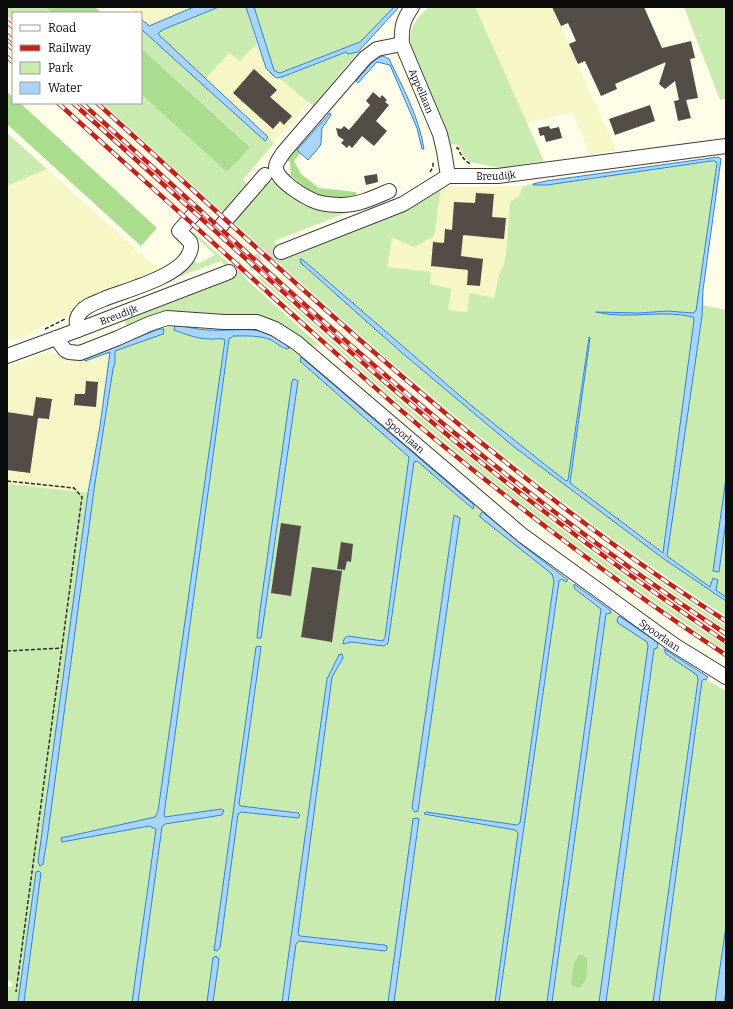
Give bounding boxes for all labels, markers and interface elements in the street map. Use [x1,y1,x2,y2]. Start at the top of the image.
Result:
legend [12,12,142,104]
text: Road [48,21,76,35]
text: Railway [48,41,92,55]
text: Park [48,61,74,75]
street label: Appellaan [406,67,436,116]
text: Water [48,81,83,95]
street label: Breudijk [476,169,517,183]
street label: Breudijk [98,303,140,328]
street label: Spoorlaan [383,416,427,456]
street label: Spoorlaan [637,617,683,655]

